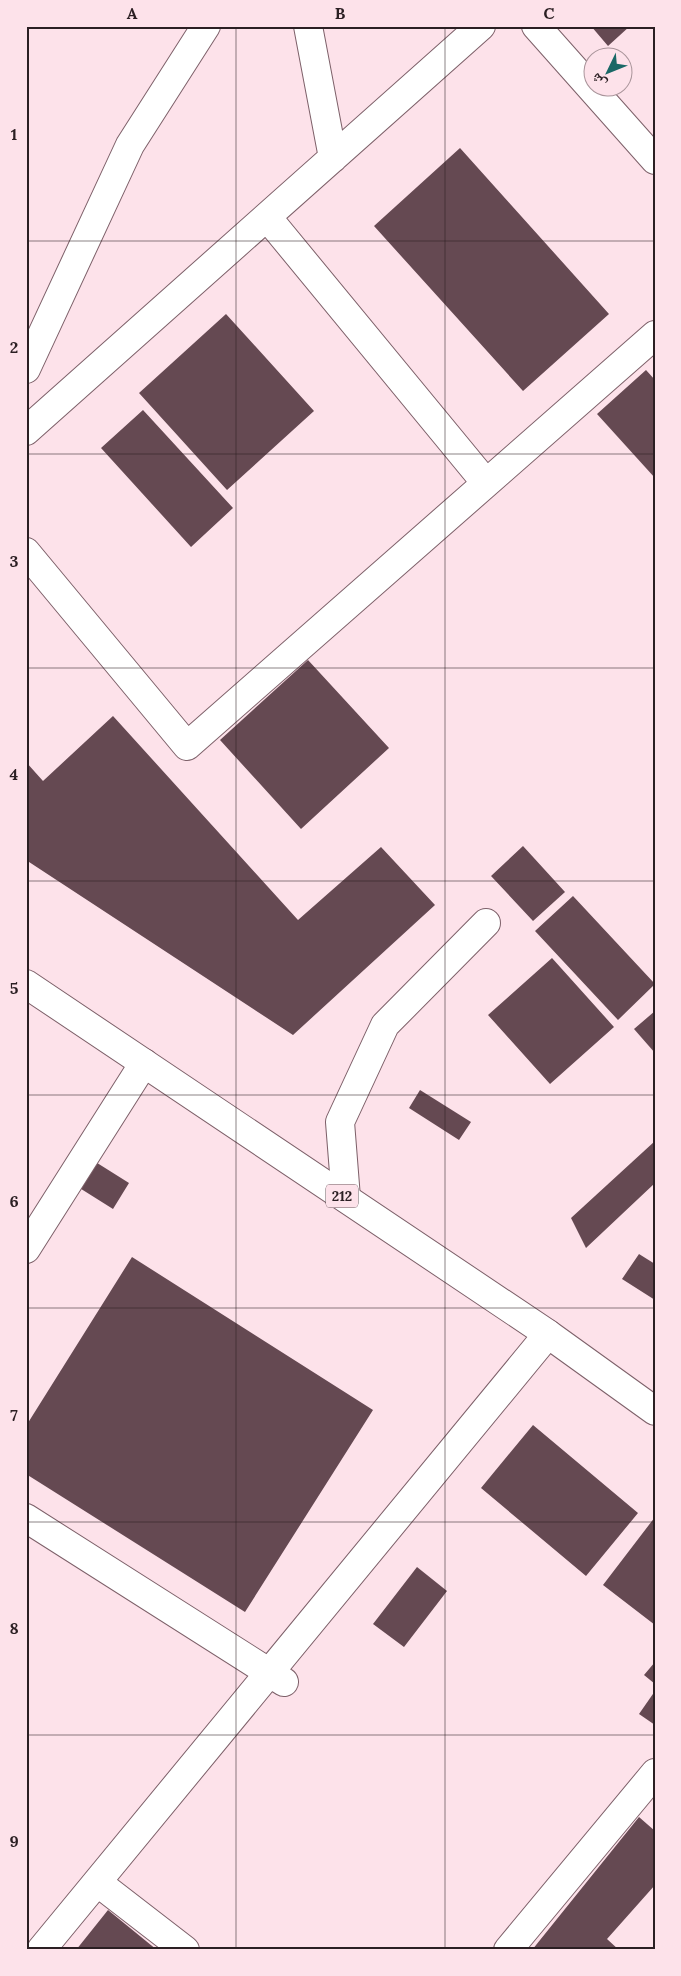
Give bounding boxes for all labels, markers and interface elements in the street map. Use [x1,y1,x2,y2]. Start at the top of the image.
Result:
text: A [127,3,138,23]
text: B [335,3,346,23]
text: C [543,3,555,23]
north arrow [584,48,634,98]
text: ش [587,69,610,92]
text: 1 [11,124,17,144]
text: 2 [10,337,18,357]
text: 3 [10,551,19,571]
text: 4 [10,764,19,784]
text: 5 [10,978,19,998]
road number: 212 [326,1184,358,1208]
text: 6 [9,1191,19,1211]
text: 7 [10,1405,18,1425]
text: 8 [9,1618,19,1638]
text: 9 [9,1831,19,1851]

